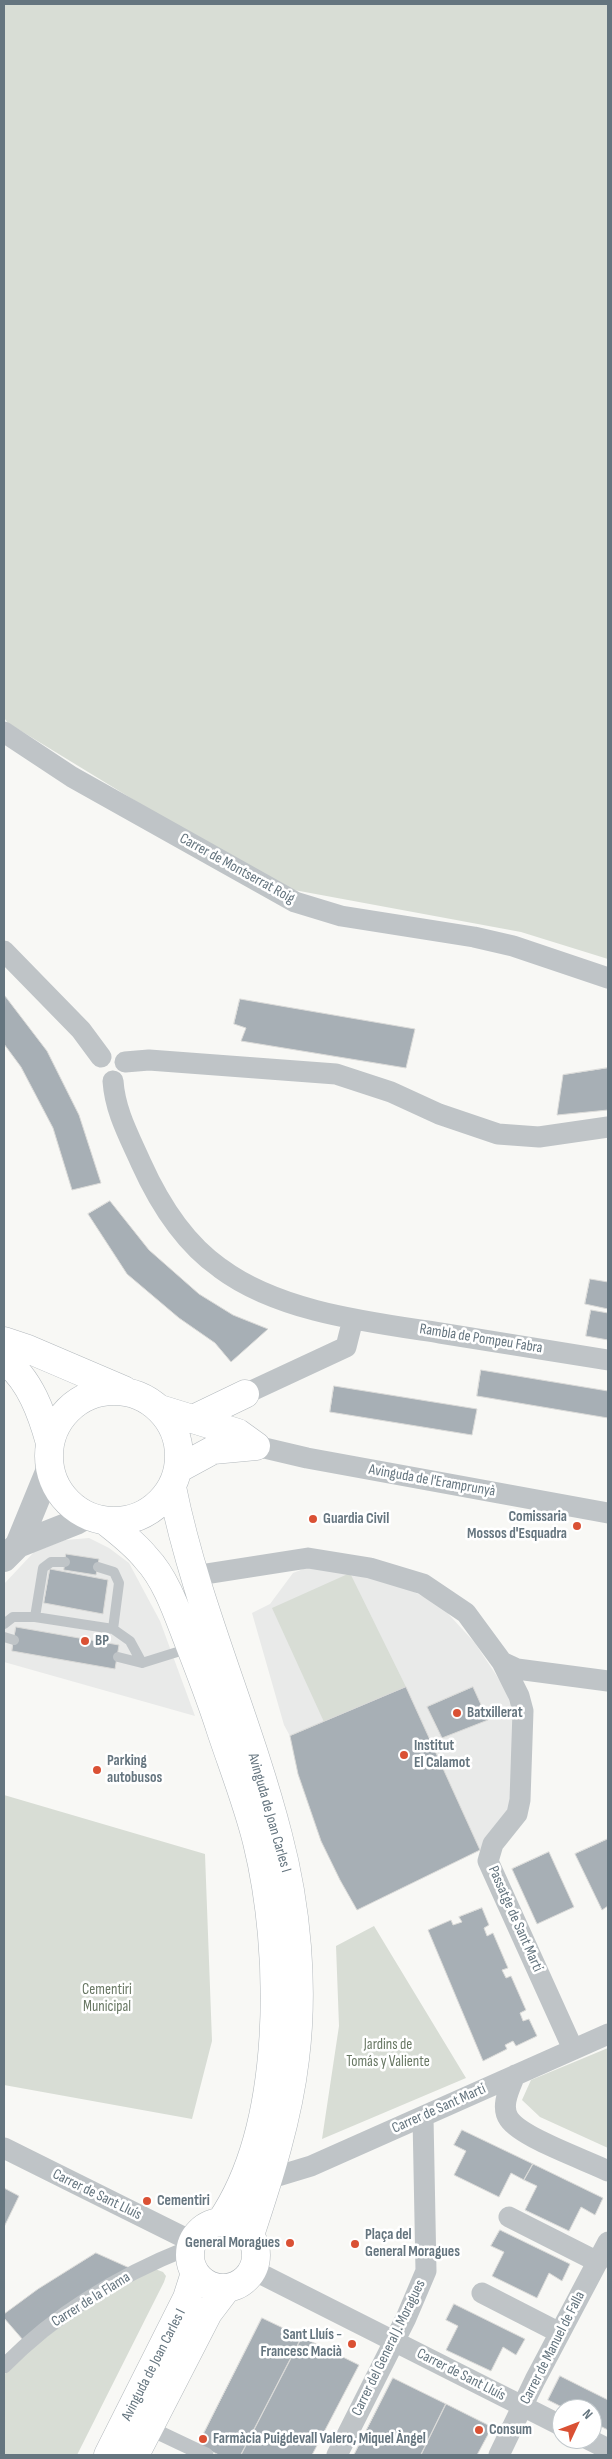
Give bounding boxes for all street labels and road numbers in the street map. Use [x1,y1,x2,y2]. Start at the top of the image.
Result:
street label: Carrer de Montserrat Roig [176,830,298,908]
street label: Rambla de Pompeu Fabra [418,1320,544,1358]
street label: Avinguda de l'Eramprunyà [367,1461,497,1501]
street label: Avinguda de Joan Carles I [243,1751,295,1875]
street label: Passatge de Sant Martí [484,1863,546,1975]
street label: Carrer de Sant Martí [389,2080,489,2138]
street label: Carrer de Sant Lluís [49,2166,145,2224]
street label: Carrer de la Flama [48,2269,134,2331]
street label: Carrer del General J. Moragues [348,2277,430,2419]
street label: Carrer de Manuel de Falla [517,2289,589,2407]
street label: Avinguda de Joan Carles I [118,2306,190,2424]
street label: Carrer de Sant Lluís [414,2345,508,2405]

